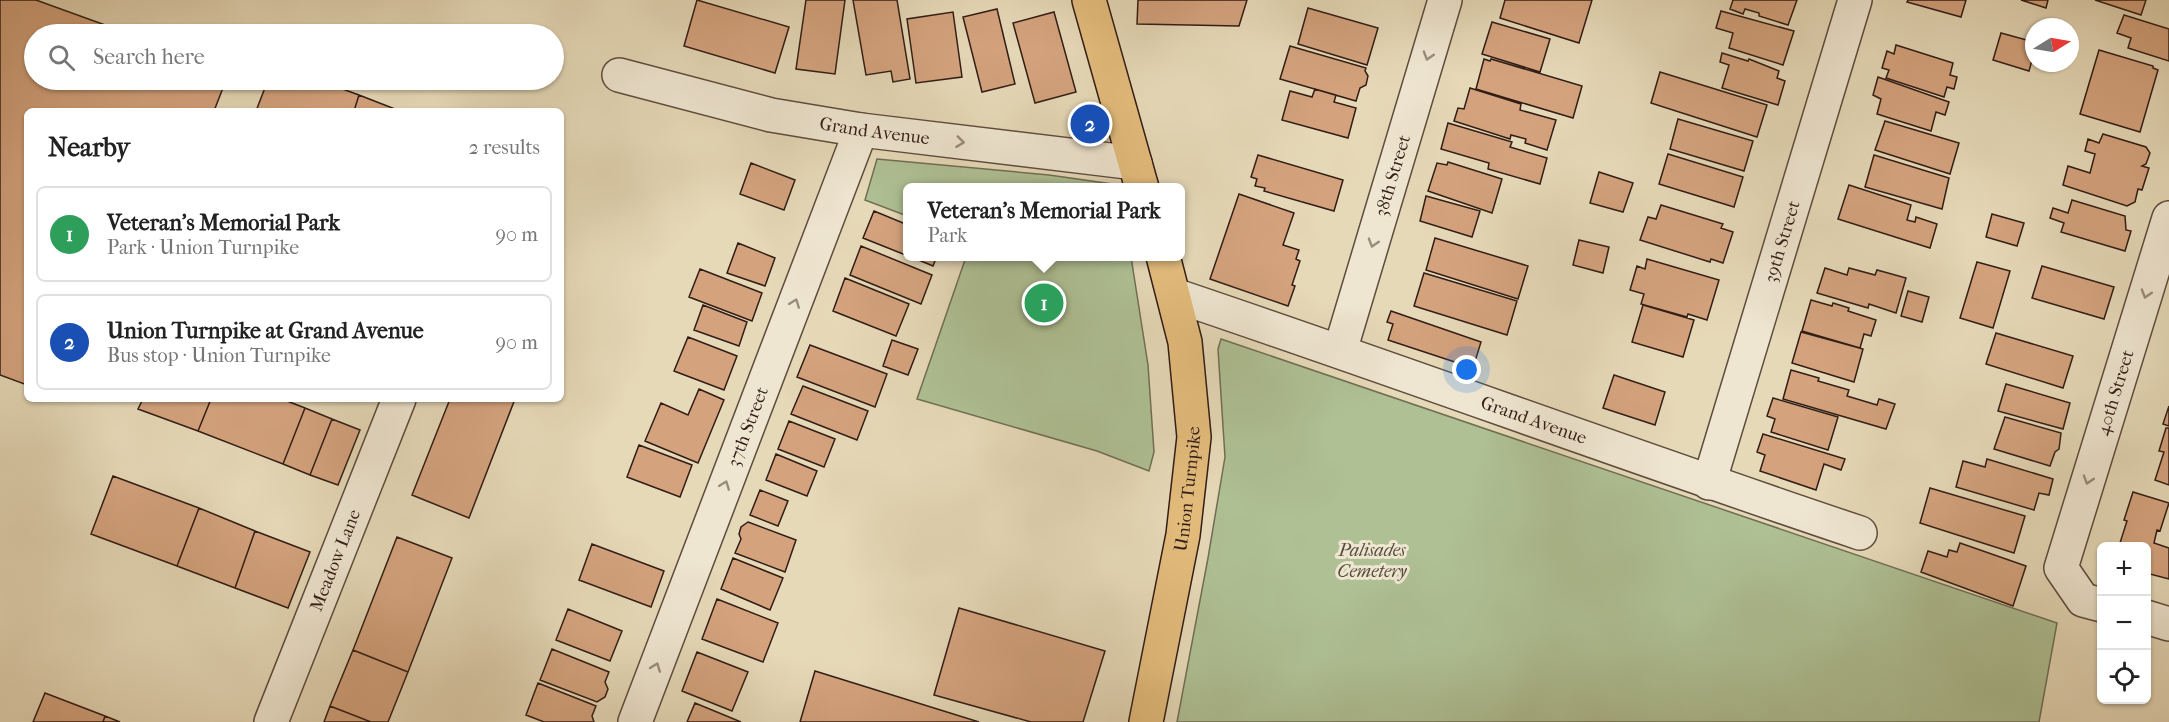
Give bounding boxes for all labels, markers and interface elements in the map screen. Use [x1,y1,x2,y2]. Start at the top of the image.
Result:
north arrow [2025,18,2079,72]
search box [24,24,564,90]
icon: search [45,41,78,74]
text: Search here [93,44,205,70]
one-way arrow [1423,50,1435,61]
pin: 2 [1070,102,1110,146]
street label: Grand Avenue [818,113,931,149]
text: Nearby [48,132,130,163]
street label: 38th Street [1371,132,1415,219]
one-way arrow [956,135,965,148]
text: 2 results [469,136,540,159]
popup [903,183,1185,261]
text: Veteran's Memorial Park [928,198,1160,224]
street label: 39th Street [1760,198,1805,286]
text: Veteran's Memorial Park [107,210,340,236]
text: 1 [66,223,73,246]
text: 90 m [496,223,538,246]
text: Park [928,224,967,247]
text: Park · Union Turnpike [107,236,299,259]
one-way arrow [1368,237,1380,248]
pin: 1 [1024,280,1064,326]
one-way arrow [2140,288,2153,299]
one-way arrow [788,298,800,309]
text: Union Turnpike at Grand Avenue [107,318,424,344]
text: 2 [64,331,75,354]
text: 90 m [496,331,538,354]
text: Bus stop · Union Turnpike [107,344,331,367]
street label: 40th Street [2093,347,2139,438]
your location [1452,355,1481,384]
street label: 37th Street [723,383,773,470]
street label: Grand Avenue [1478,392,1590,449]
street label: Union Turnpike [1170,425,1205,553]
one-way arrow [2083,474,2095,485]
one-way arrow [718,480,730,491]
street label: Meadow Lane [306,506,365,614]
park label: Palisades Cemetery [1337,540,1407,582]
map controls [2097,542,2151,704]
button: + [2097,542,2151,596]
button: − [2097,596,2151,650]
button: locate [2097,650,2151,704]
one-way arrow [648,663,661,673]

